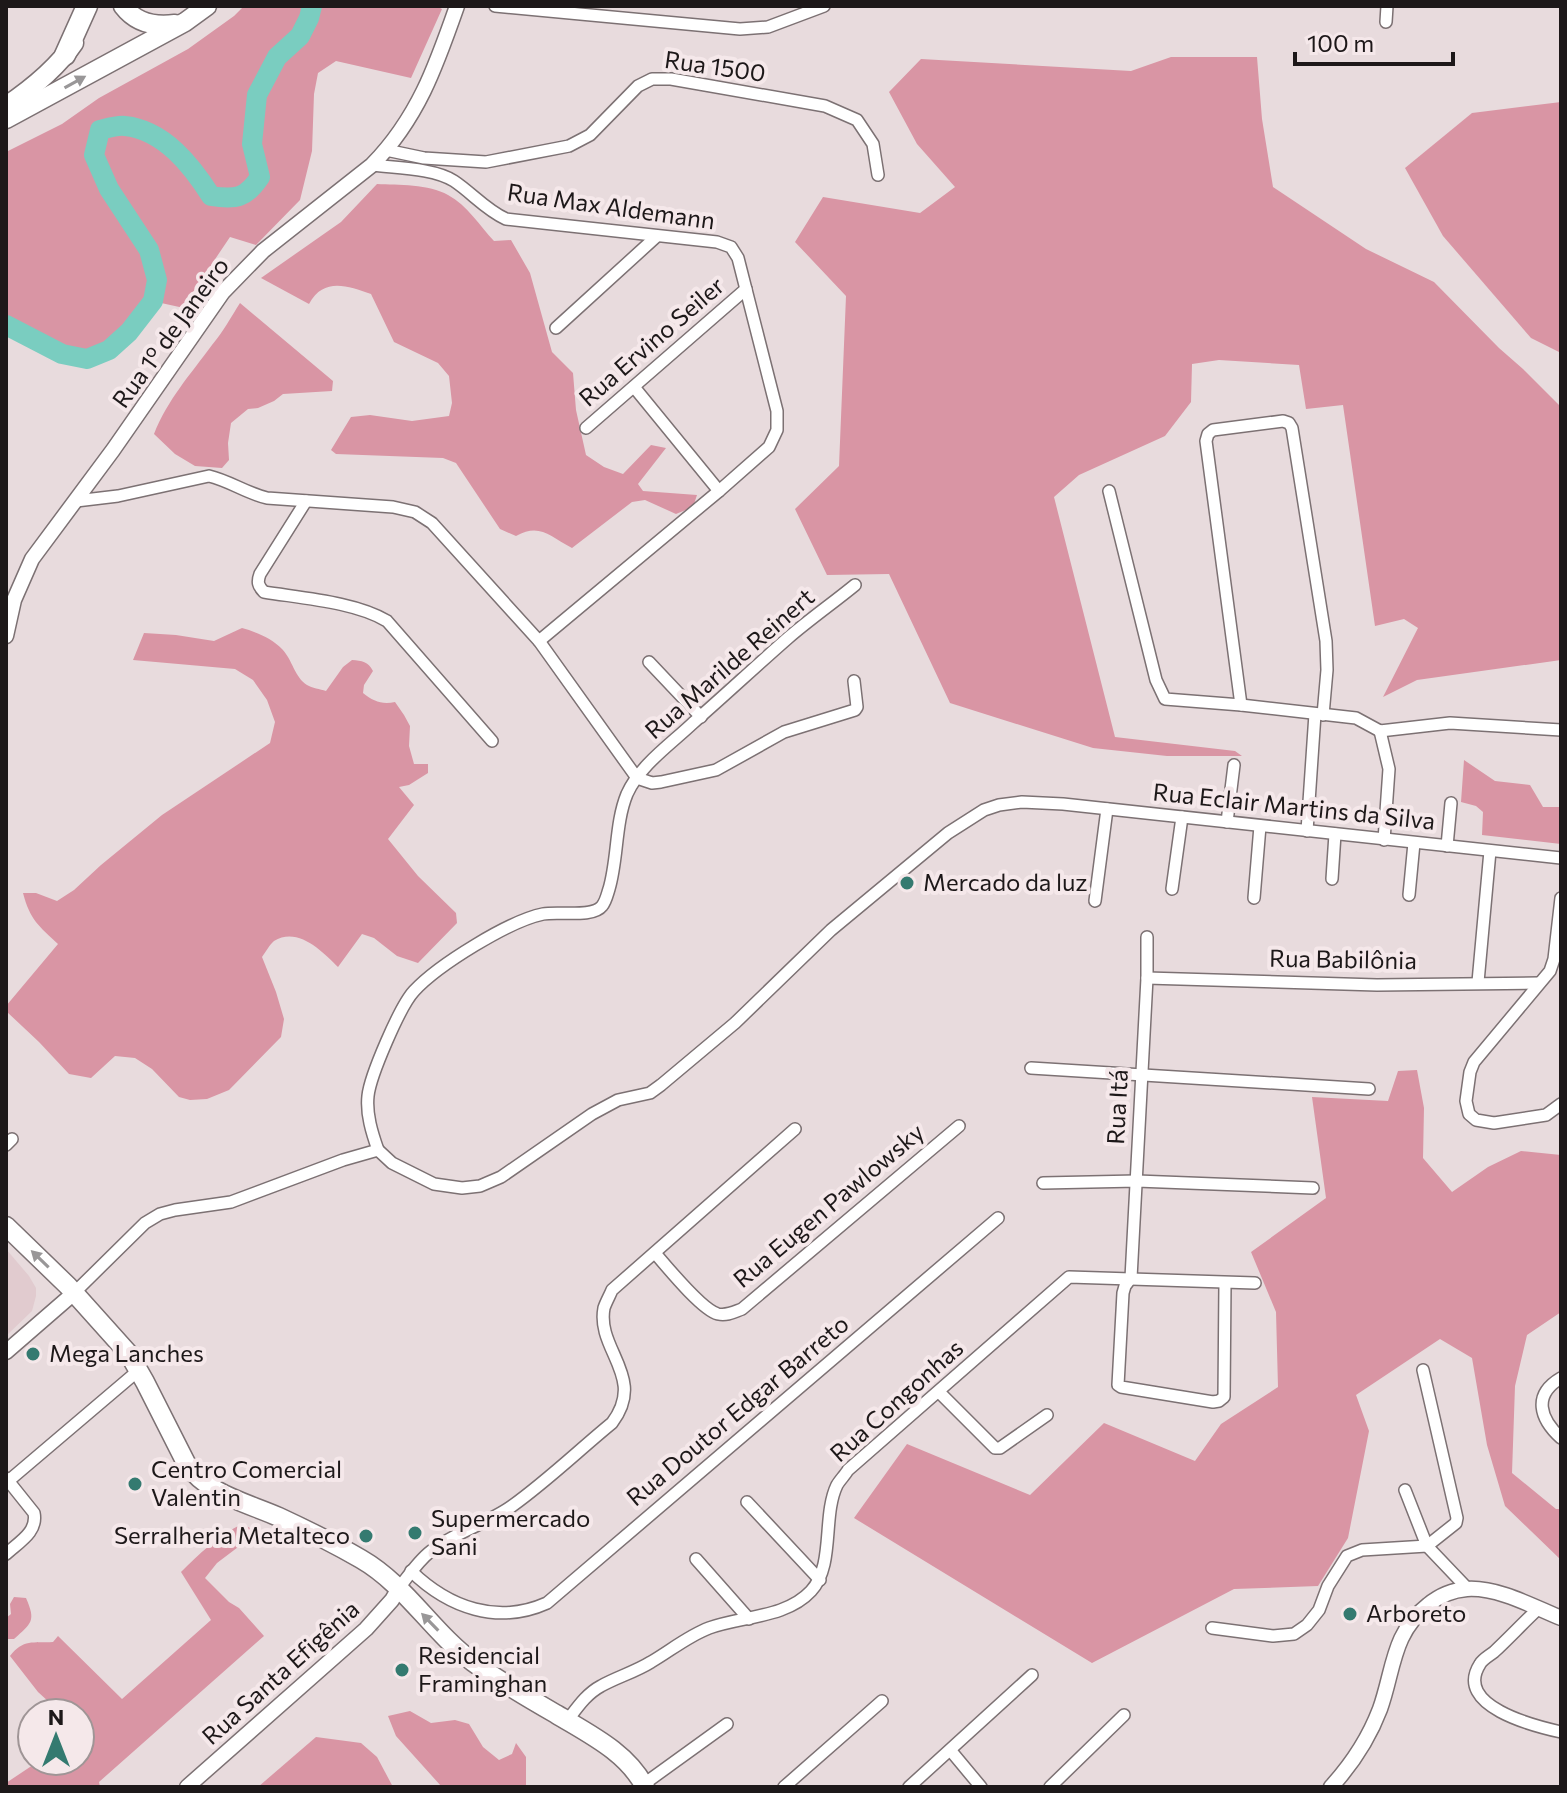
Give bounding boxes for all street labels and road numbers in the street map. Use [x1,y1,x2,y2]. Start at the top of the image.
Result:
street label: Rua 1500 [663,44,768,87]
street label: Rua Max Aldemann [506,177,717,234]
street label: Rua 1º de Janeiro [105,251,234,413]
street label: Rua Ervino Seiler [573,270,730,412]
street label: Rua Marilde Reinert [638,581,820,744]
street label: Rua Eclair Martins da Silva [1152,776,1437,835]
street label: Rua Babilônia [1269,943,1417,974]
street label: Rua Itá [1100,1068,1133,1145]
street label: Rua Eugen Pawlowsky [727,1117,929,1293]
street label: Rua Doutor Edgar Barreto [620,1308,854,1511]
street label: Rua Congonhas [823,1333,969,1467]
street label: Rua Santa Efigênia [195,1594,365,1750]

